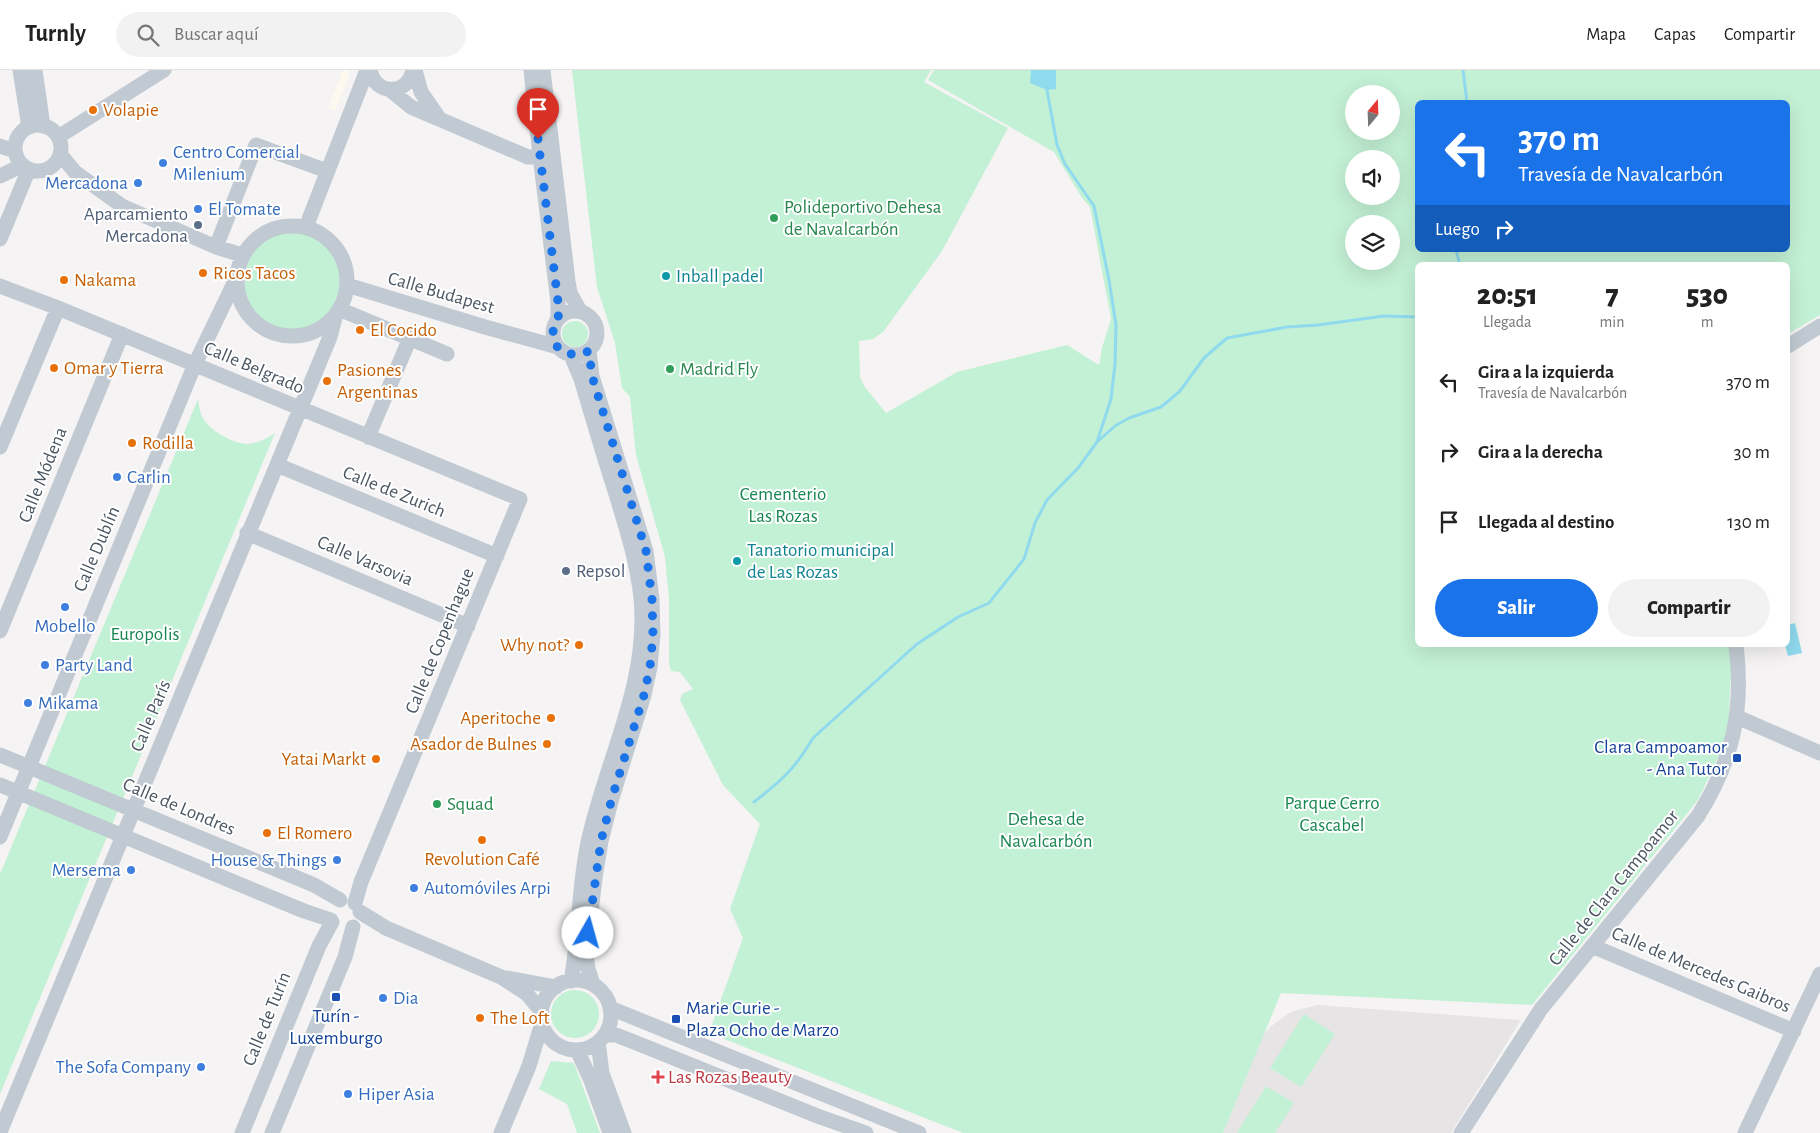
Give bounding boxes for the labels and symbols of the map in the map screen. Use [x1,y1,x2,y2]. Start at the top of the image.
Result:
north arrow [1345,85,1400,140]
pin [517,88,559,139]
place label: Volapie [103,101,159,120]
marker: Volapie [87,104,99,116]
place label: Centro Comercial Milenium [173,143,300,184]
marker: Centro Comercial Milenium [157,157,169,169]
place label: Mercadona [45,174,128,193]
marker: Mercadona [132,177,144,189]
place label: Polideportivo Dehesa de Navalcarbón [784,198,942,239]
place label: El Tomate [208,200,281,219]
marker: El Tomate [192,203,204,215]
place label: Aparcamiento Mercadona [84,205,188,246]
marker: Polideportivo Dehesa de Navalcarbón [768,212,780,224]
marker: Aparcamiento Mercadona [192,219,204,231]
place label: Ricos Tacos [213,264,295,283]
marker: Ricos Tacos [197,267,209,279]
place label: Inball padel [676,267,764,286]
street label: Calle Budapest [386,269,496,317]
marker: Inball padel [660,270,672,282]
place label: Nakama [74,271,136,290]
marker: Nakama [58,274,70,286]
place label: El Cocido [370,321,437,340]
marker: El Cocido [354,324,366,336]
street label: Calle Belgrado [201,338,307,398]
place label: Omar y Tierra [64,359,164,378]
place label: Madrid Fly [680,360,758,379]
place label: Pasiones Argentinas [337,361,418,402]
marker: Omar y Tierra [48,362,60,374]
marker: Madrid Fly [664,363,676,375]
marker: Pasiones Argentinas [321,375,333,387]
street label: Calle Módena [15,424,71,525]
place label: Rodilla [142,434,194,453]
marker: Rodilla [126,437,138,449]
street label: Calle de Zurich [340,463,448,521]
place label: Carlin [127,468,171,487]
marker: Carlin [111,471,123,483]
park label: Cementerio Las Rozas [740,485,826,526]
street label: Calle Dublín [71,504,123,594]
street label: Calle Varsovia [314,532,416,590]
place label: Tanatorio municipal de Las Rozas [747,541,895,582]
marker: Tanatorio municipal de Las Rozas [731,555,743,567]
place label: Repsol [576,562,625,581]
marker: Repsol [560,565,572,577]
street label: Calle de Copenhague [402,566,478,716]
marker: Mobello [59,601,71,613]
place label: Mobello [34,617,96,636]
park label: Europolis [110,625,180,644]
place label: Why not? [500,636,570,655]
marker: Why not? [573,639,585,651]
place label: Party Land [55,656,133,675]
marker: Party Land [39,659,51,671]
street label: Calle París [127,677,175,755]
place label: Mikama [38,694,99,713]
marker: Mikama [22,697,34,709]
place label: Aperitoche [460,709,541,728]
marker: Aperitoche [545,712,557,724]
place label: Asador de Bulnes [410,735,537,754]
marker: Asador de Bulnes [541,738,553,750]
place label: Clara Campoamor - Ana Tutor [1594,738,1727,779]
place label: Yatai Markt [282,750,366,769]
marker: Clara Campoamor - Ana Tutor [1731,752,1743,764]
marker: Yatai Markt [370,753,382,765]
street label: Calle de Londres [120,775,238,839]
park label: Parque Cerro Cascabel [1284,794,1380,835]
place label: Squad [447,795,494,814]
marker: Squad [431,798,443,810]
street label: Calle de Clara Campoamor [1545,806,1683,970]
park label: Dehesa de Navalcarbón [1000,810,1092,851]
place label: El Romero [277,824,352,843]
marker: El Romero [261,827,273,839]
marker: Revolution Café [476,834,488,846]
place label: Revolution Café [424,850,540,869]
place label: House & Things [210,851,327,870]
marker: House & Things [331,854,343,866]
place label: Mersema [52,861,121,880]
marker: Mersema [125,864,137,876]
place label: Automóviles Arpi [424,879,551,898]
marker: Automóviles Arpi [408,882,420,894]
position arrow [561,906,613,958]
street label: Calle de Mercedes Gaibros [1609,924,1793,1016]
street label: Calle de Turín [240,969,294,1069]
place label: Dia [393,989,419,1008]
marker: Turín - Luxemburgo [330,991,342,1003]
marker: Dia [377,992,389,1004]
place label: Marie Curie - Plaza Ocho de Marzo [686,999,839,1040]
place label: Turín - Luxemburgo [289,1007,383,1048]
place label: The Loft [490,1009,549,1028]
marker: The Loft [474,1012,486,1024]
marker: Marie Curie - Plaza Ocho de Marzo [670,1013,682,1025]
place label: The Sofa Company [55,1058,191,1077]
marker: The Sofa Company [195,1061,207,1073]
place label: Las Rozas Beauty [668,1068,792,1087]
marker: Las Rozas Beauty [652,1071,664,1083]
place label: Hiper Asia [358,1085,435,1104]
marker: Hiper Asia [342,1088,354,1100]

